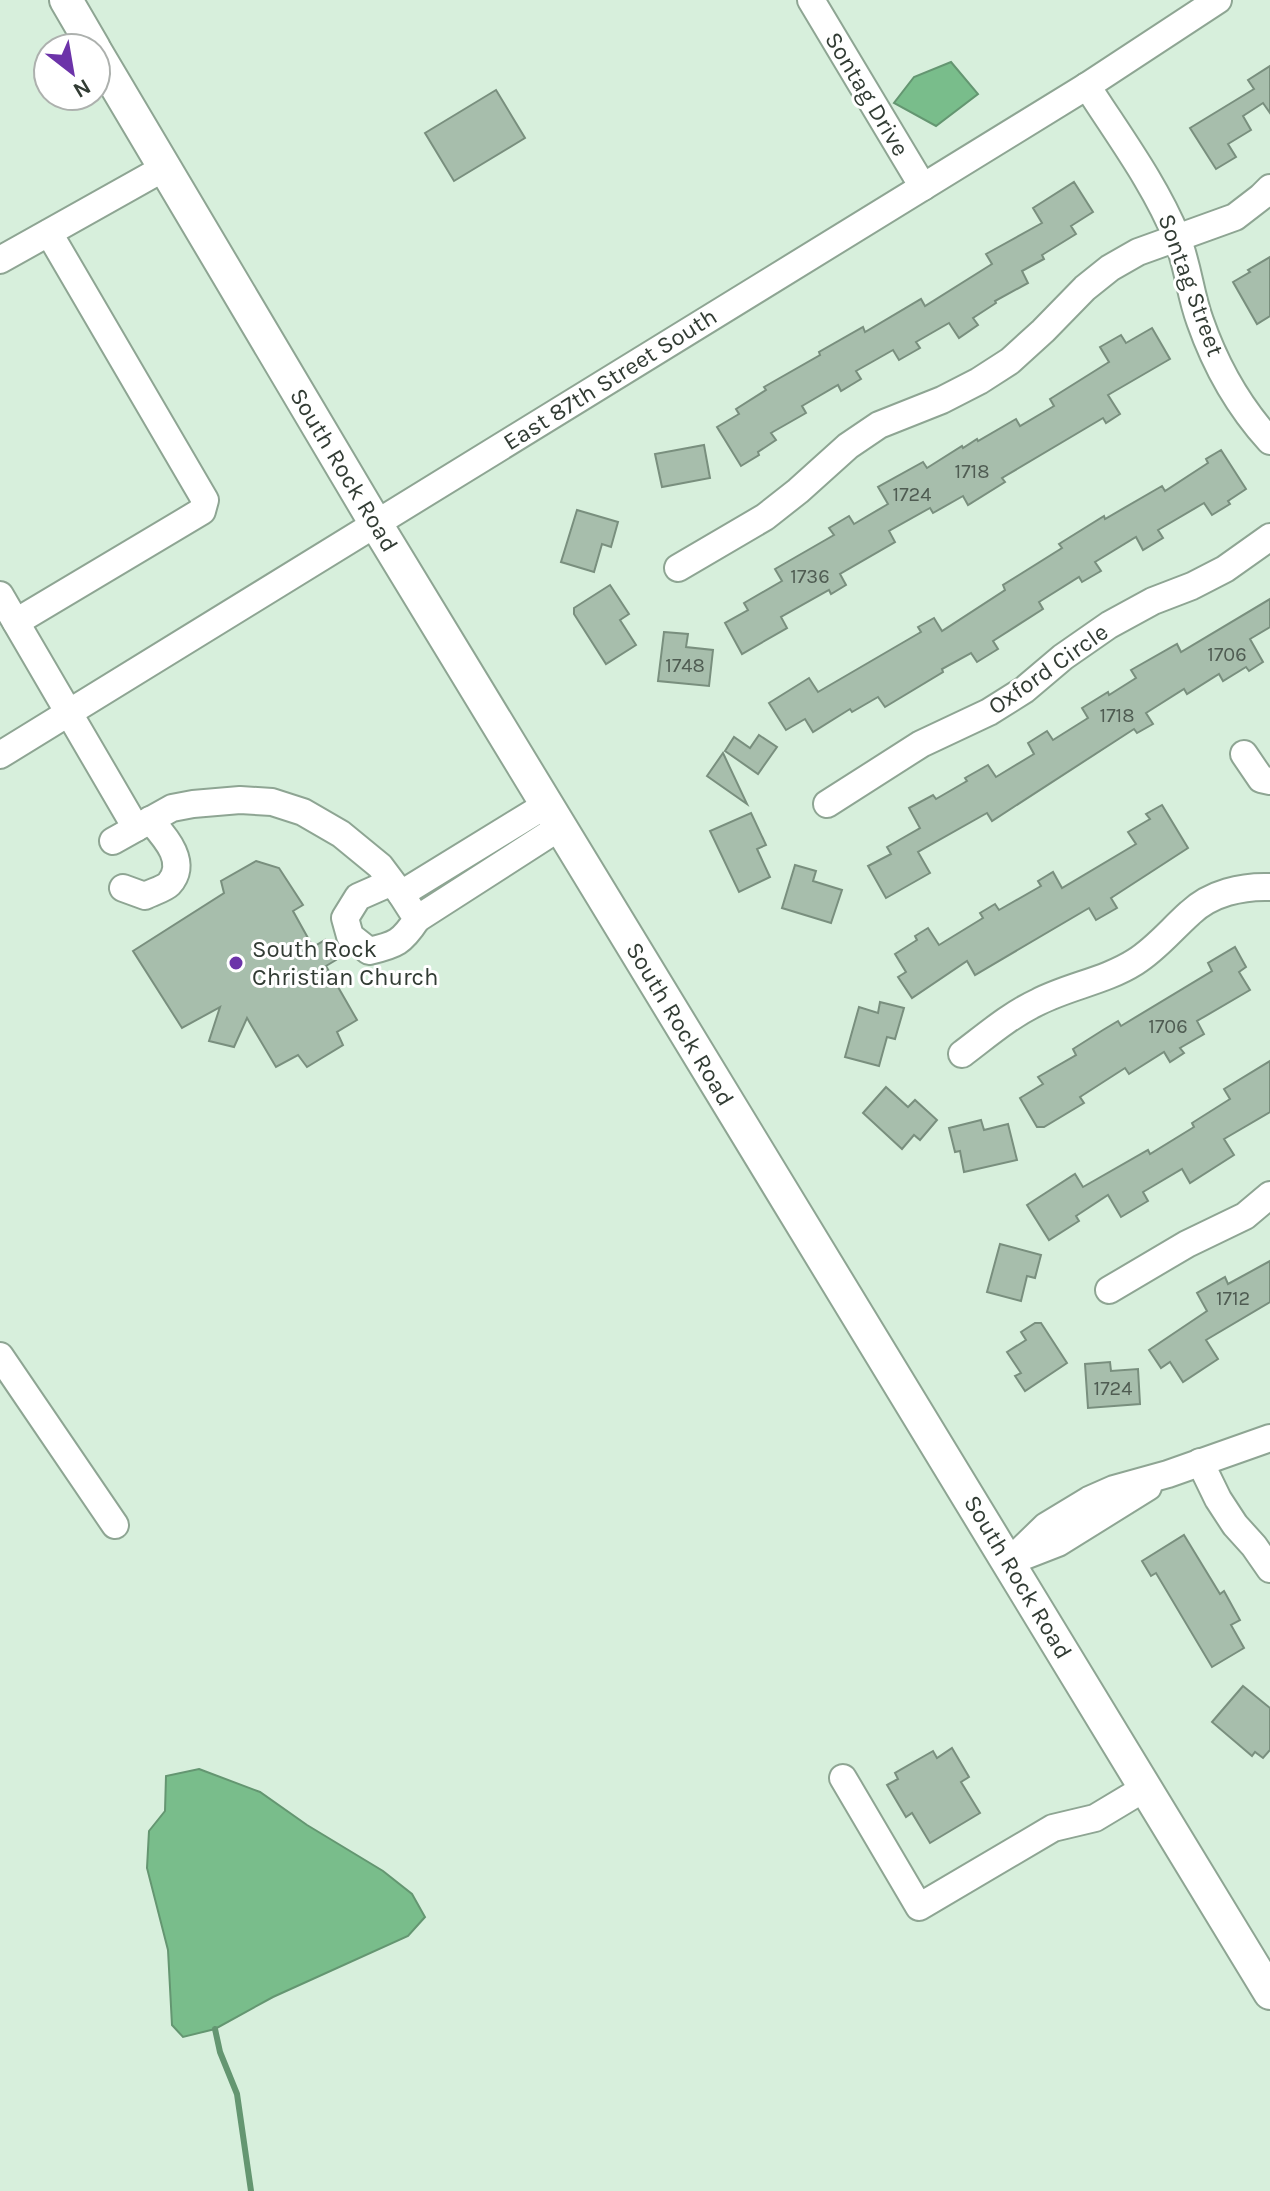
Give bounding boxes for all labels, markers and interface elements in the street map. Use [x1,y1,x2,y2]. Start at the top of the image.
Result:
street label: Sontag Drive [819,27,915,161]
north arrow [32,32,112,112]
text: N [68,73,95,103]
street label: Sontag Street [1152,210,1230,360]
street label: East 87th Street South [498,302,722,456]
street label: South Rock Road [284,383,404,557]
house number: 1718 [955,460,989,483]
house number: 1724 [893,483,931,506]
house number: 1736 [790,565,830,588]
street label: Oxford Circle [983,617,1113,721]
house number: 1706 [1207,643,1247,666]
house number: 1748 [665,654,705,677]
house number: 1718 [1100,704,1134,727]
place label: South Rock Christian Church [252,935,438,991]
street label: South Rock Road [620,937,740,1111]
marker: South Rock Christian Church [227,954,245,972]
house number: 1706 [1148,1015,1188,1038]
house number: 1712 [1216,1287,1250,1310]
house number: 1724 [1094,1377,1132,1400]
street label: South Rock Road [958,1490,1078,1664]

